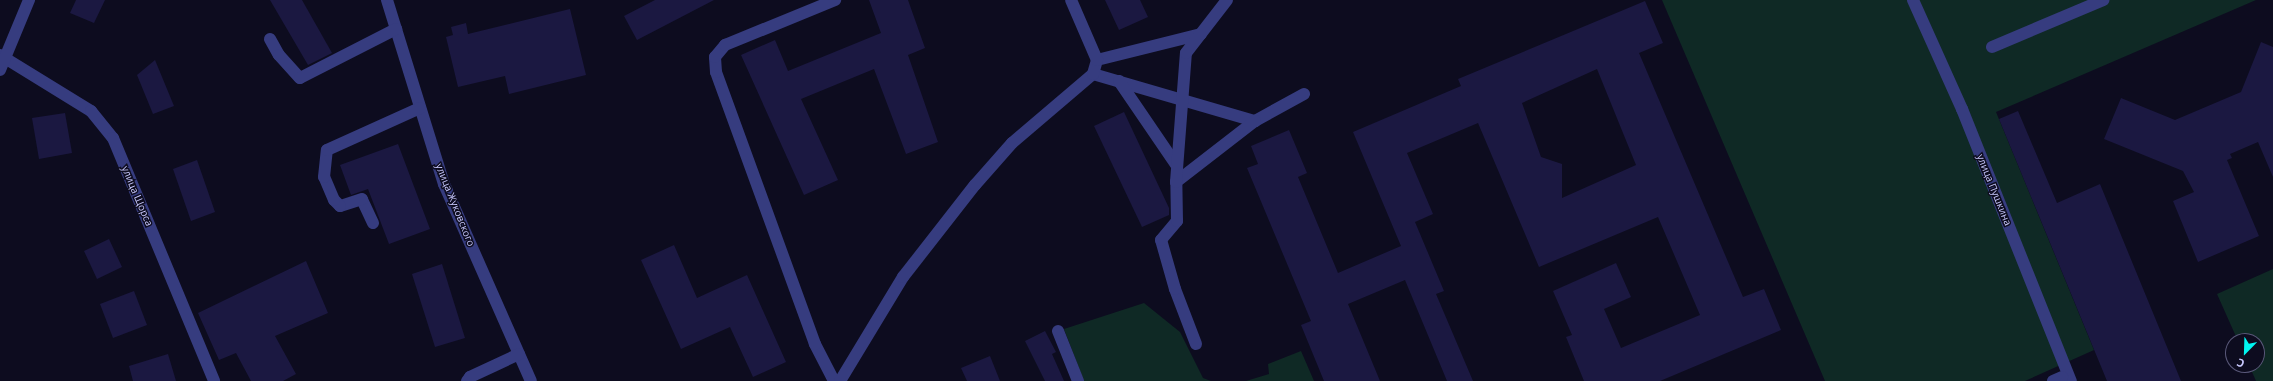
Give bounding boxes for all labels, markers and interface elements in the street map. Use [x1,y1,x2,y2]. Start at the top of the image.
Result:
street label: улица Пушкина [1974,152,2014,228]
street label: улица Жуковского [433,162,477,248]
street label: улица Щорса [119,164,155,228]
north arrow [2225,333,2265,373]
text: С [2234,355,2247,372]

